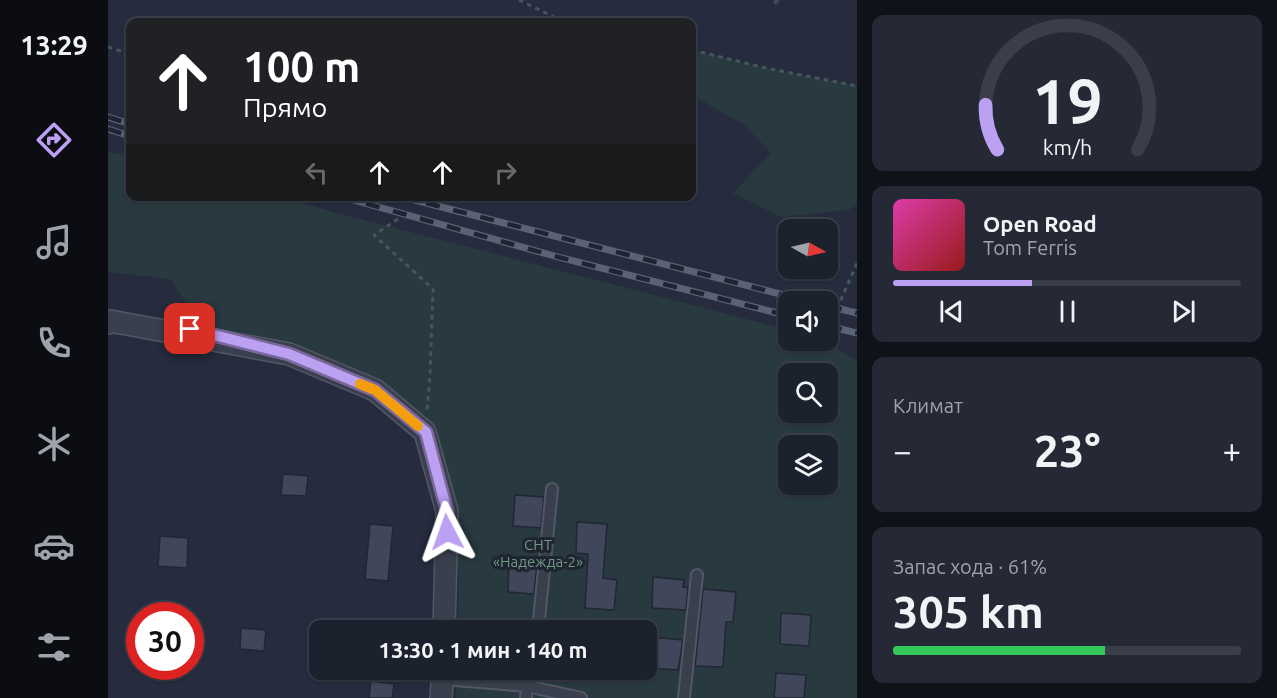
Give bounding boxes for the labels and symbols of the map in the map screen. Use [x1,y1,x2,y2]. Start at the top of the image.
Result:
north arrow [778,219,838,279]
pin [164,303,215,354]
position arrow [415,500,479,564]
park label: СНТ «Надежда-2» [493,536,583,570]
speed limit sign: 30 [126,602,204,680]

